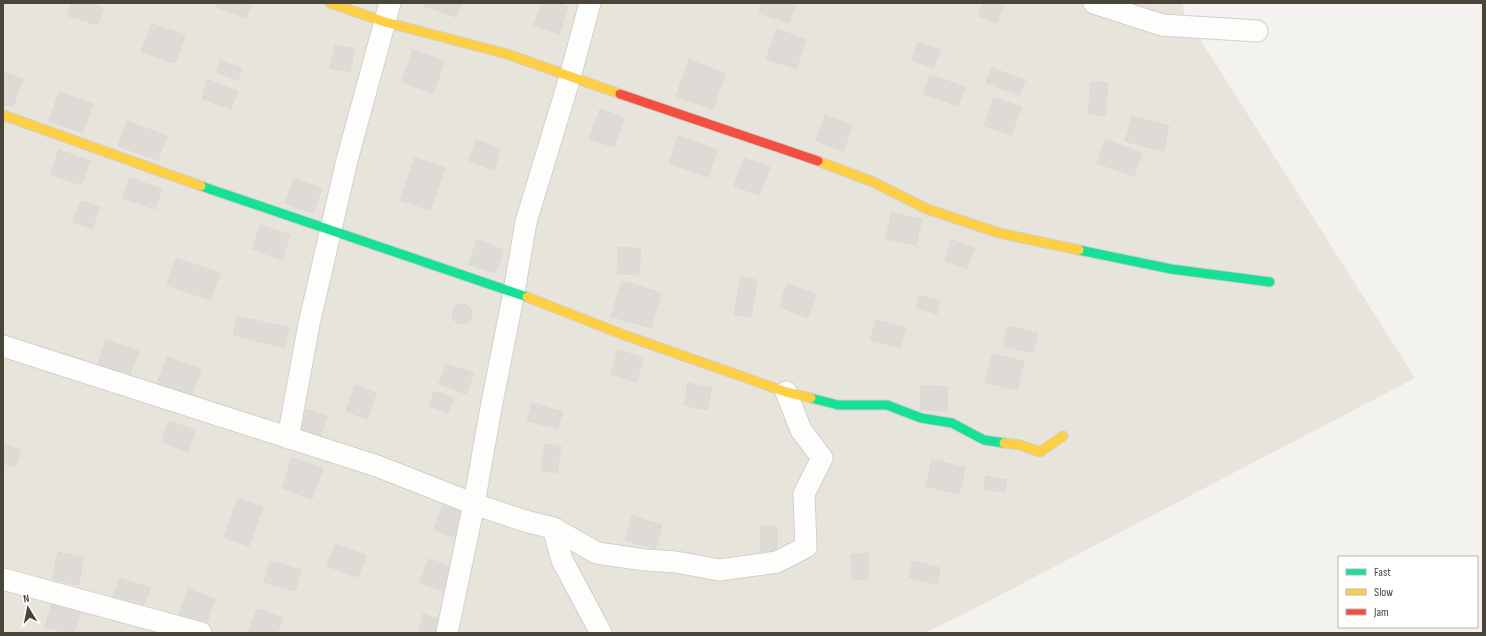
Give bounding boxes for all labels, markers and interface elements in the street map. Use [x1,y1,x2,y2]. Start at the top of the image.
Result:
legend [1338,556,1478,628]
text: Fast [1374,565,1391,580]
text: Slow [1374,585,1393,600]
north arrow [8,588,48,628]
text: N [22,592,30,606]
text: Jam [1373,605,1389,620]

